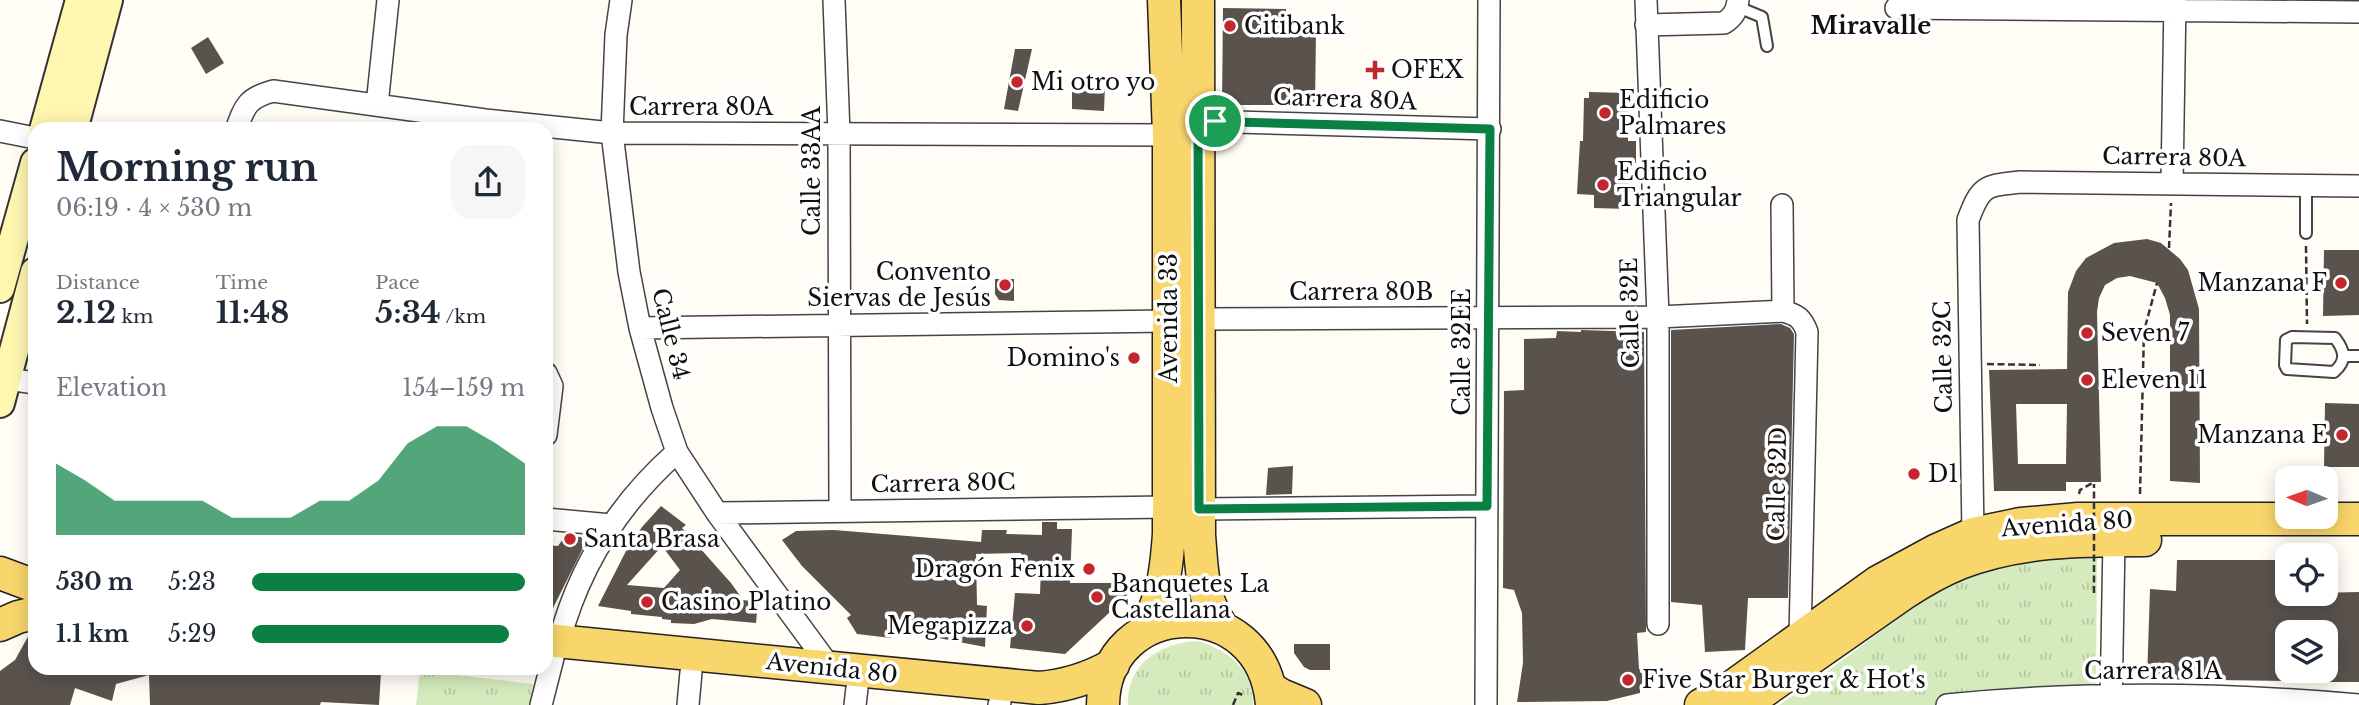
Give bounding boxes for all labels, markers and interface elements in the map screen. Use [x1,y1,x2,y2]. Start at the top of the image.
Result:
district label: Miravalle [1811,11,1931,40]
place label: Citibank [1244,12,1345,40]
marker: Citibank [1222,18,1238,34]
place label: OFEX [1391,56,1464,84]
marker: OFEX [1365,60,1385,80]
place label: Mi otro yo [1031,68,1155,96]
marker: Mi otro yo [1009,74,1025,90]
street label: Carrera 80A [1273,82,1419,116]
place label: Edificio Palmares [1619,86,1727,140]
pin [1185,91,1245,151]
street label: Carrera 80A [629,93,774,121]
icon: arrive [1196,102,1234,140]
street label: Calle 33AA [798,105,826,236]
marker: Edificio Palmares [1597,105,1613,121]
street label: Carrera 80A [2102,142,2247,172]
text: Morning run [56,144,318,191]
button: share [451,145,525,219]
place label: Edificio Triangular [1617,158,1742,212]
marker: Edificio Triangular [1595,177,1611,193]
text: 06:19 · 4 × 530 m [56,194,252,222]
street label: Avenida 33 [1155,253,1183,384]
street label: Calle 32E [1615,257,1645,369]
place label: Convento Siervas de Jesús [807,258,991,312]
place label: Manzana F [2197,269,2327,297]
text: Distance [56,271,140,294]
text: Time [216,271,268,294]
text: Pace [375,271,420,294]
marker: Manzana F [2333,275,2349,291]
marker: Convento Siervas de Jesús [997,277,1013,293]
street label: Carrera 80B [1289,278,1433,306]
street label: Calle 34 [646,285,696,383]
street label: Calle 32EE [1448,288,1476,416]
text: 2.12 [56,294,116,331]
text: 11:48 [216,294,289,331]
text: 5:34 [375,294,441,331]
street label: Calle 32C [1928,300,1958,414]
text: km [116,305,154,328]
text: /km [441,305,486,328]
place label: Seven 7 [2101,319,2190,347]
marker: Seven 7 [2079,325,2095,341]
place label: Domino's [1007,344,1120,372]
marker: Domino's [1126,350,1142,366]
place label: Eleven 11 [2101,366,2208,394]
marker: Eleven 11 [2079,372,2095,388]
text: Elevation [56,374,167,402]
text: 154–159 m [402,374,525,402]
place label: Manzana E [2197,421,2328,449]
street label: Calle 32D [1762,426,1792,542]
marker: Manzana E [2334,427,2350,443]
place label: D1 [1928,460,1959,488]
marker: D1 [1906,466,1922,482]
north arrow [2275,466,2338,528]
map controls [2275,466,2338,683]
street label: Carrera 80C [870,468,1016,498]
street label: Avenida 80 [1999,505,2134,543]
place label: Santa Brasa [584,525,720,553]
marker: Santa Brasa [562,531,578,547]
button: locate [2275,543,2338,606]
place label: Dragón Fenix [914,555,1075,583]
marker: Dragón Fenix [1081,561,1097,577]
text: 530 m [56,568,133,596]
text: 5:23 [168,568,216,596]
place label: Banquetes La Castellana [1111,570,1269,624]
place label: Casino Platino [661,588,831,616]
marker: Banquetes La Castellana [1089,589,1105,605]
marker: Casino Platino [639,594,655,610]
place label: Megapizza [887,612,1013,640]
marker: Megapizza [1019,618,1035,634]
text: 1.1 km [56,620,129,648]
text: 5:29 [168,620,217,648]
button: layers [2275,620,2338,683]
street label: Avenida 80 [764,647,899,689]
street label: Carrera 81A [2084,657,2223,685]
place label: Five Star Burger & Hot's [1642,666,1926,694]
marker: Five Star Burger & Hot's [1620,672,1636,688]

